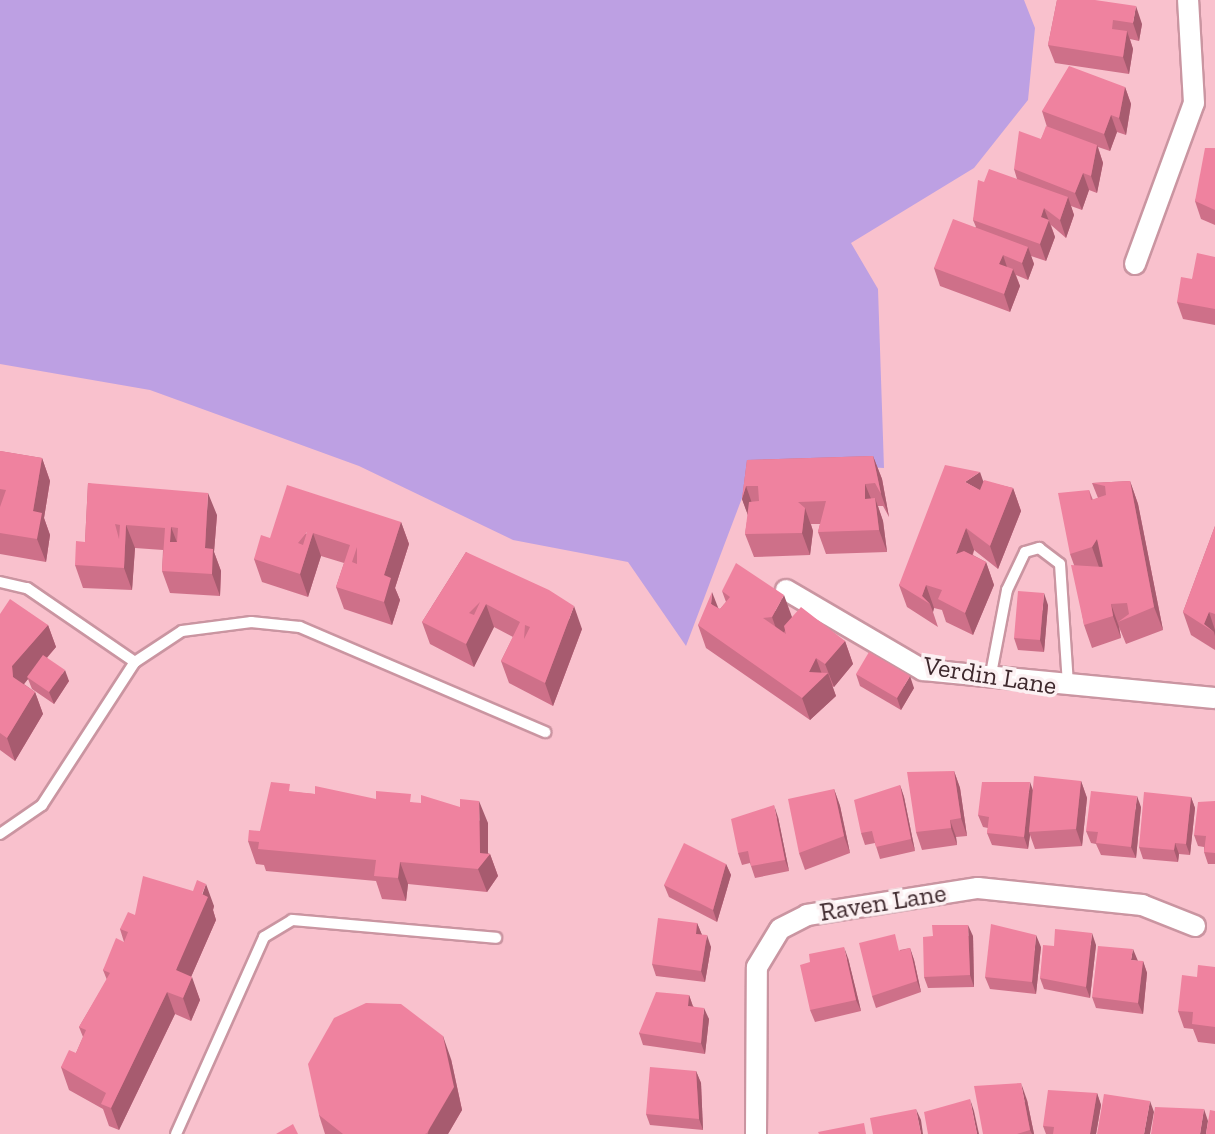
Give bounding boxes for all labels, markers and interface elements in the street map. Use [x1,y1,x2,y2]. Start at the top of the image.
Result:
street label: Verdin Lane [921,650,1059,702]
street label: Raven Lane [817,878,949,928]

